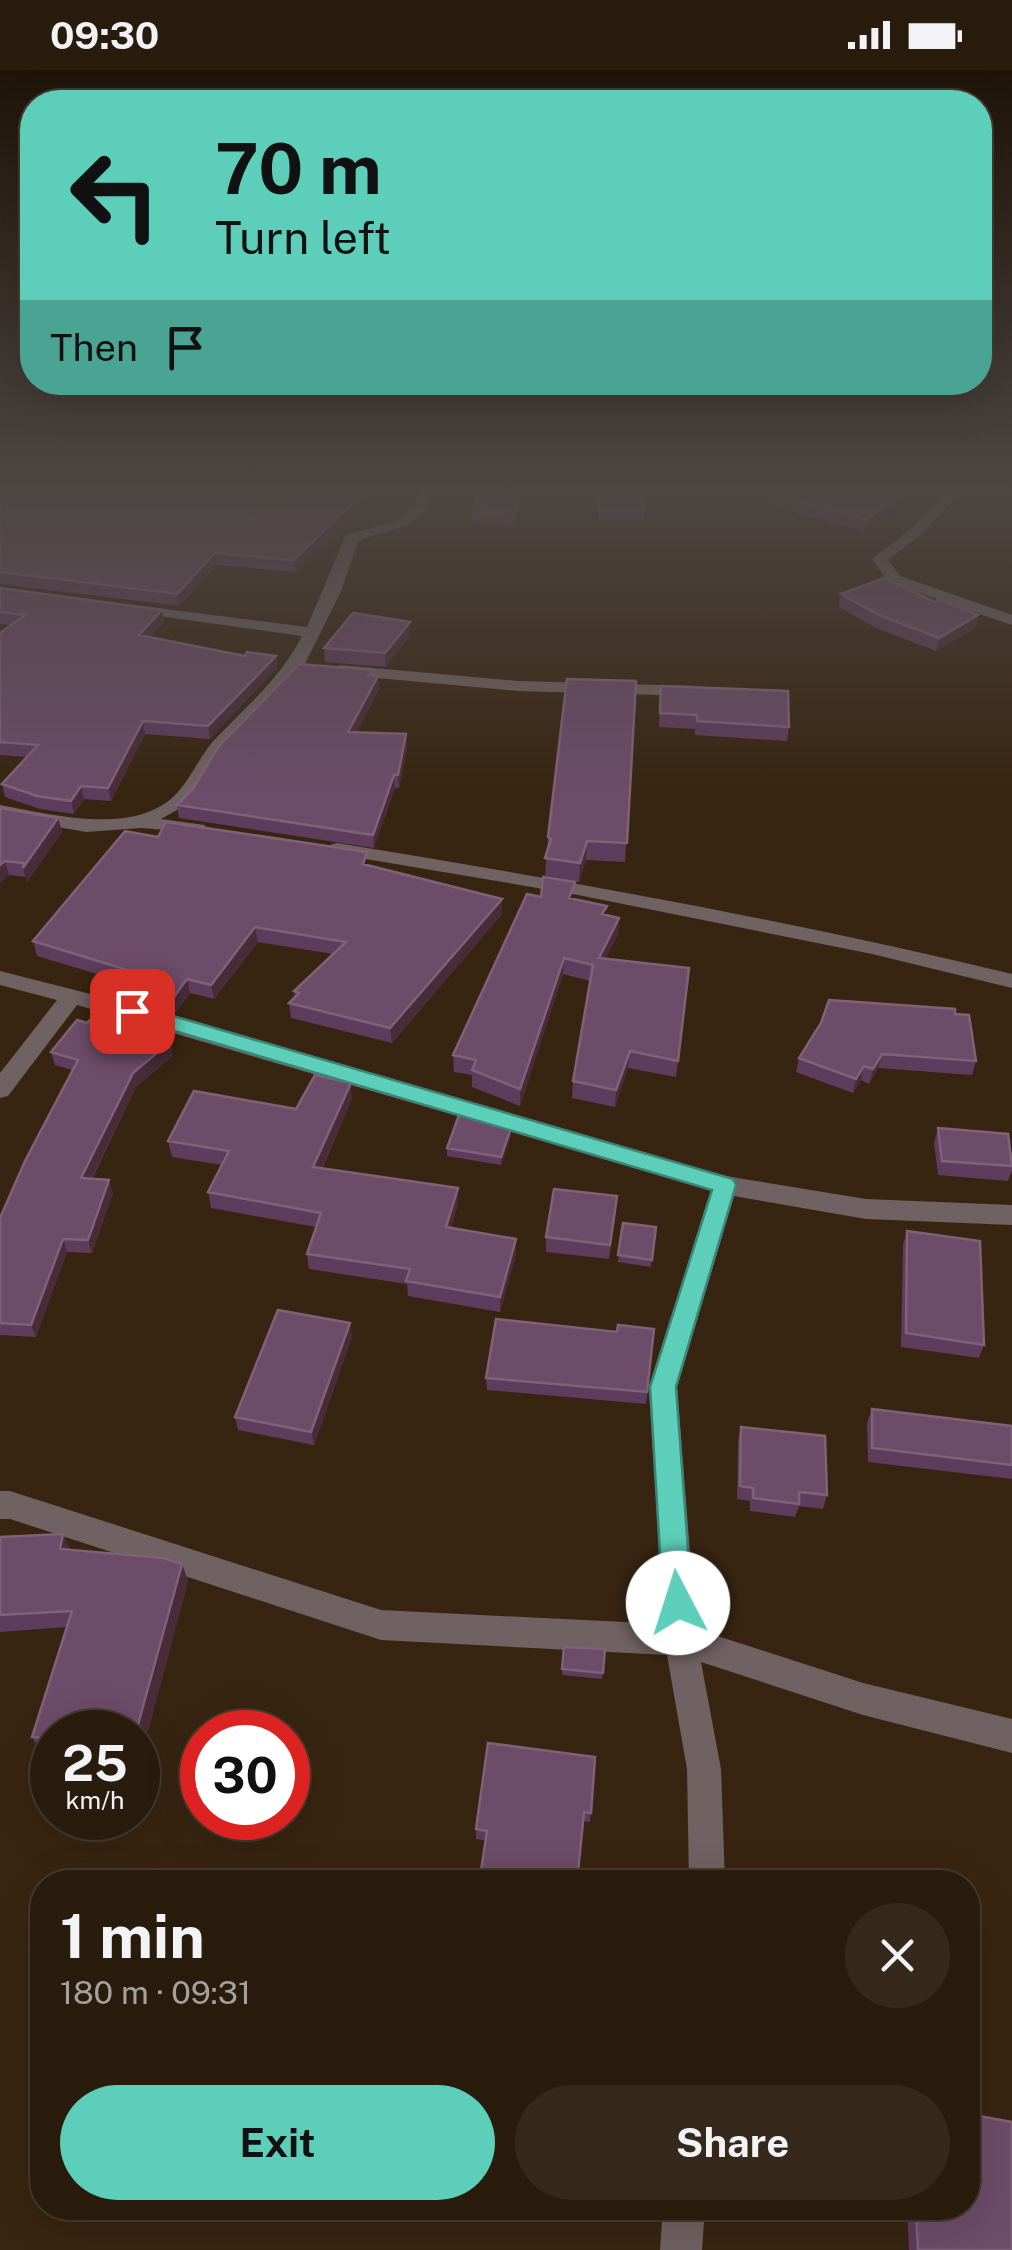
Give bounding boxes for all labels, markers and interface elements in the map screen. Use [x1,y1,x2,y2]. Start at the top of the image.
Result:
text: 09:30 [50,13,159,58]
text: 70 m [215,127,382,210]
icon: left [50,130,180,260]
text: Turn left [215,211,391,264]
icon: arrive [158,320,213,375]
text: Then [50,325,138,370]
pin [90,969,175,1054]
icon: arrive [105,984,160,1039]
position arrow [626,1551,730,1655]
speed limit sign: 30 [180,1710,310,1840]
text: 25 [62,1733,128,1792]
text: km/h [66,1785,124,1815]
text: 1 min [60,1901,205,1972]
button: close [845,1903,950,2008]
text: 180 m · 09:31 [60,1974,251,2011]
button: Exit [60,2085,495,2200]
button: Share [515,2085,950,2200]

